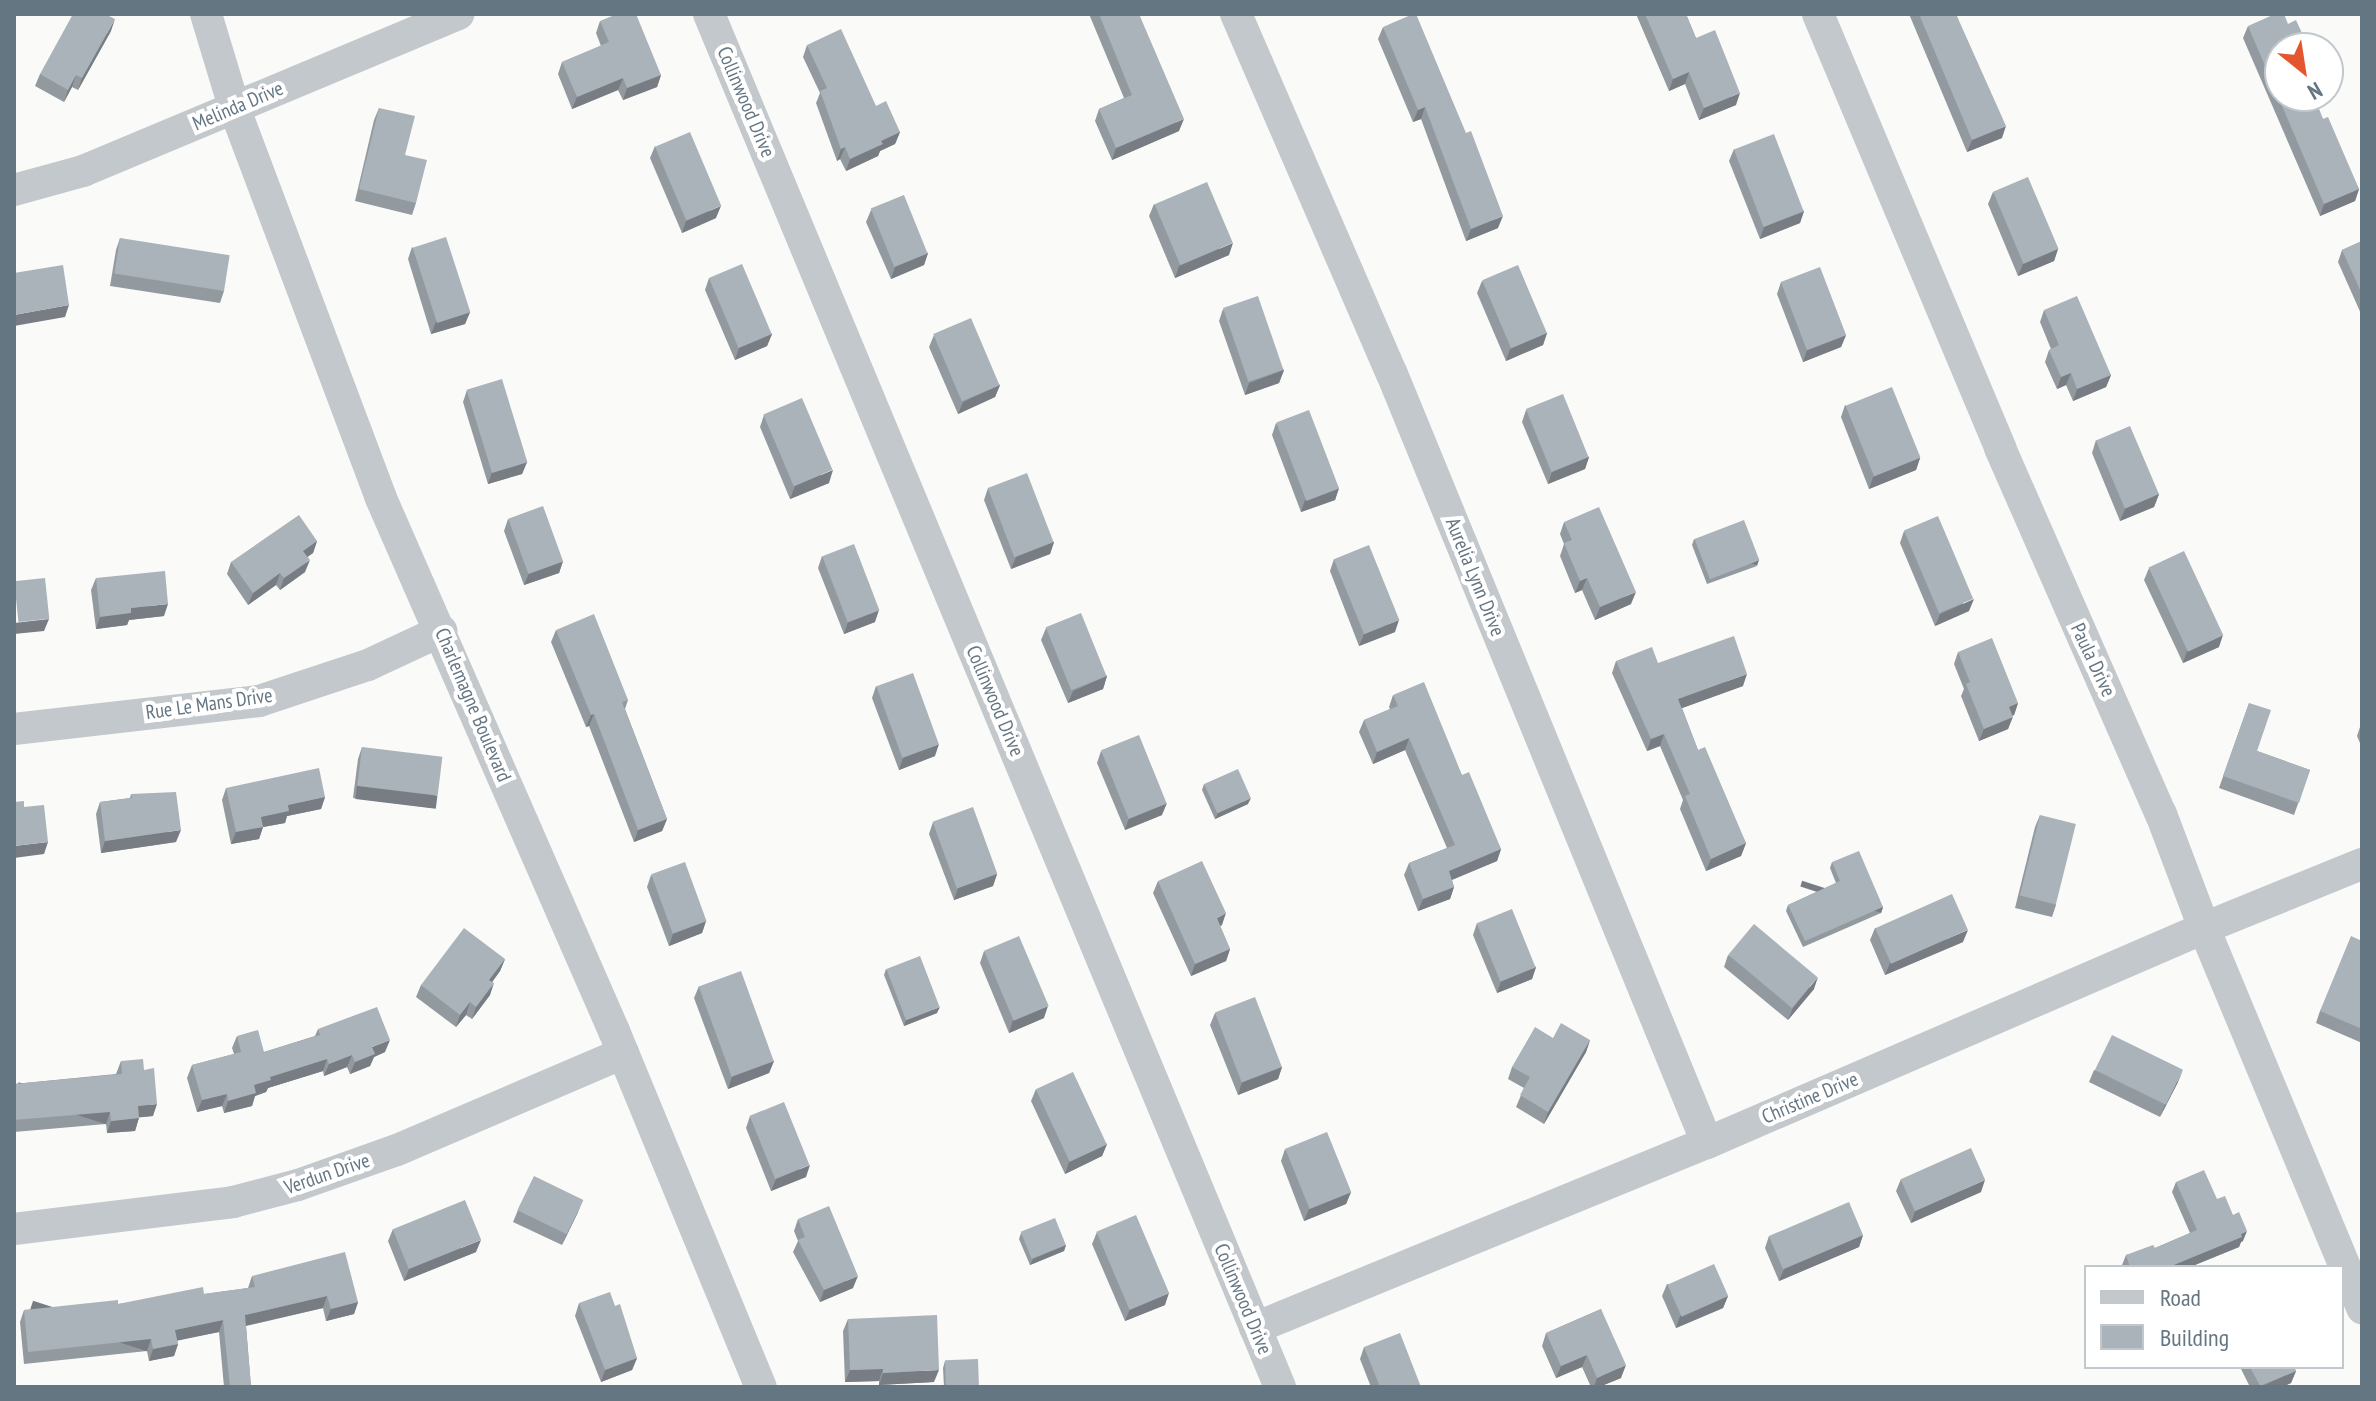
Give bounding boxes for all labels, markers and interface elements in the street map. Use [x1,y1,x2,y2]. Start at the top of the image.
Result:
north arrow [2264,32,2344,112]
street label: Collinwood Drive [712,43,780,161]
street label: Melinda Drive [189,76,287,136]
text: N [2303,76,2327,106]
street label: Aurelia Lynn Drive [1440,514,1510,640]
street label: Paula Drive [2066,619,2120,701]
street label: Charlemagne Boulevard [430,625,516,785]
street label: Collinwood Drive [961,642,1029,760]
street label: Rue Le Mans Drive [144,683,274,725]
street label: Christine Drive [1758,1067,1862,1129]
street label: Verdun Drive [281,1148,373,1200]
street label: Collinwood Drive [1209,1240,1277,1358]
legend [2084,1265,2344,1369]
text: Road [2160,1282,2201,1313]
text: Building [2160,1322,2229,1353]

